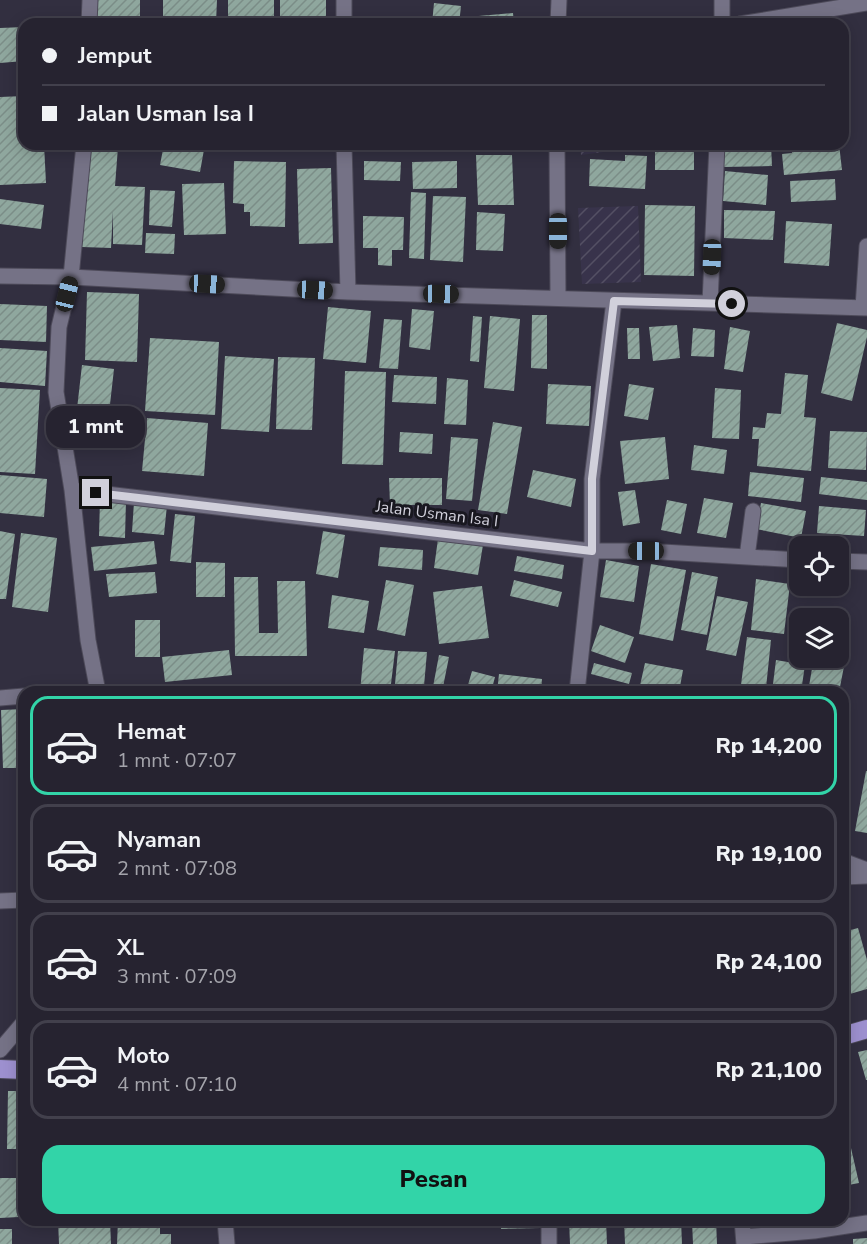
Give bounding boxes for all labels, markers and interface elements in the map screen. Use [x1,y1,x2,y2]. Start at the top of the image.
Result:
text: Jemput [78,41,151,71]
text: Jalan Usman Isa I [78,99,254,129]
car [549,213,567,249]
car [702,239,722,275]
car [54,274,80,314]
car [189,274,225,294]
car [297,280,333,300]
car [423,285,459,303]
route start [718,290,745,317]
callout: 1 mnt [46,406,146,448]
text: 1 mnt [68,413,123,440]
route end [82,479,109,506]
street label: Jalan Usman Isa I [373,495,500,532]
map controls [789,536,849,668]
button: locate [789,536,849,596]
car [628,542,664,560]
button: layers [789,608,849,668]
text: Hemat [117,717,186,747]
icon: car [45,719,99,773]
text: Rp 14,200 [715,731,822,761]
text: 1 mnt · 07:07 [117,747,237,774]
text: Nyaman [117,825,201,855]
icon: car [45,827,99,881]
text: Rp 19,100 [715,839,822,869]
text: 2 mnt · 07:08 [117,855,237,882]
text: XL [117,933,144,963]
icon: car [45,935,99,989]
text: Rp 24,100 [715,947,822,977]
text: 3 mnt · 07:09 [117,963,237,990]
text: Moto [117,1041,170,1071]
icon: car [45,1043,99,1097]
text: Rp 21,100 [715,1055,822,1085]
text: 4 mnt · 07:10 [117,1071,237,1098]
button: Pesan [42,1145,825,1214]

